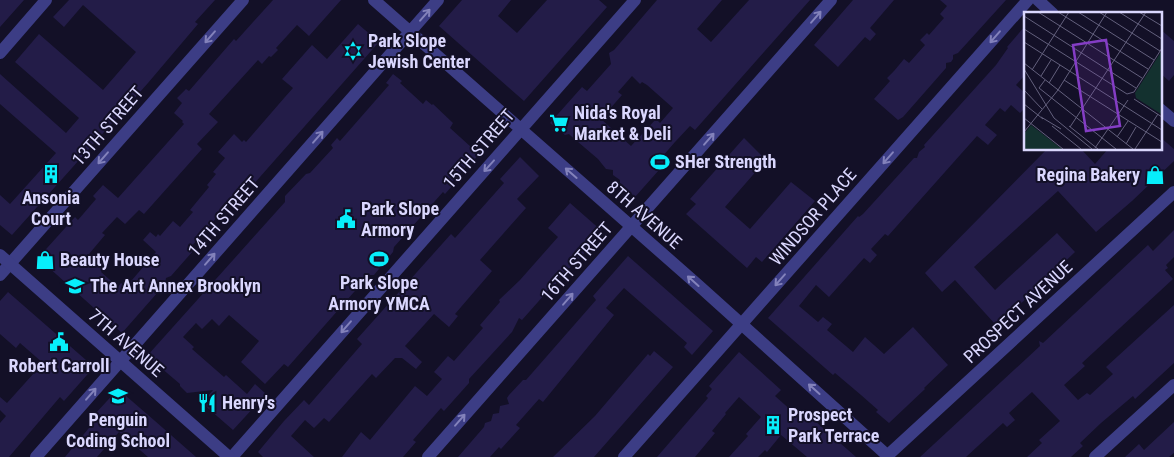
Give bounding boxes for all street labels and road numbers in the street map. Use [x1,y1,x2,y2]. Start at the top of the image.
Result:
street label: 13TH STREET [68,82,148,170]
street label: 15TH STREET [439,105,519,193]
street label: WINDSOR PLACE [765,164,860,269]
street label: 14TH STREET [184,173,264,261]
street label: 8TH AVENUE [603,176,686,253]
street label: 16TH STREET [537,218,617,306]
street label: PROSPECT AVENUE [959,256,1076,367]
street label: 7TH AVENUE [85,304,168,381]

